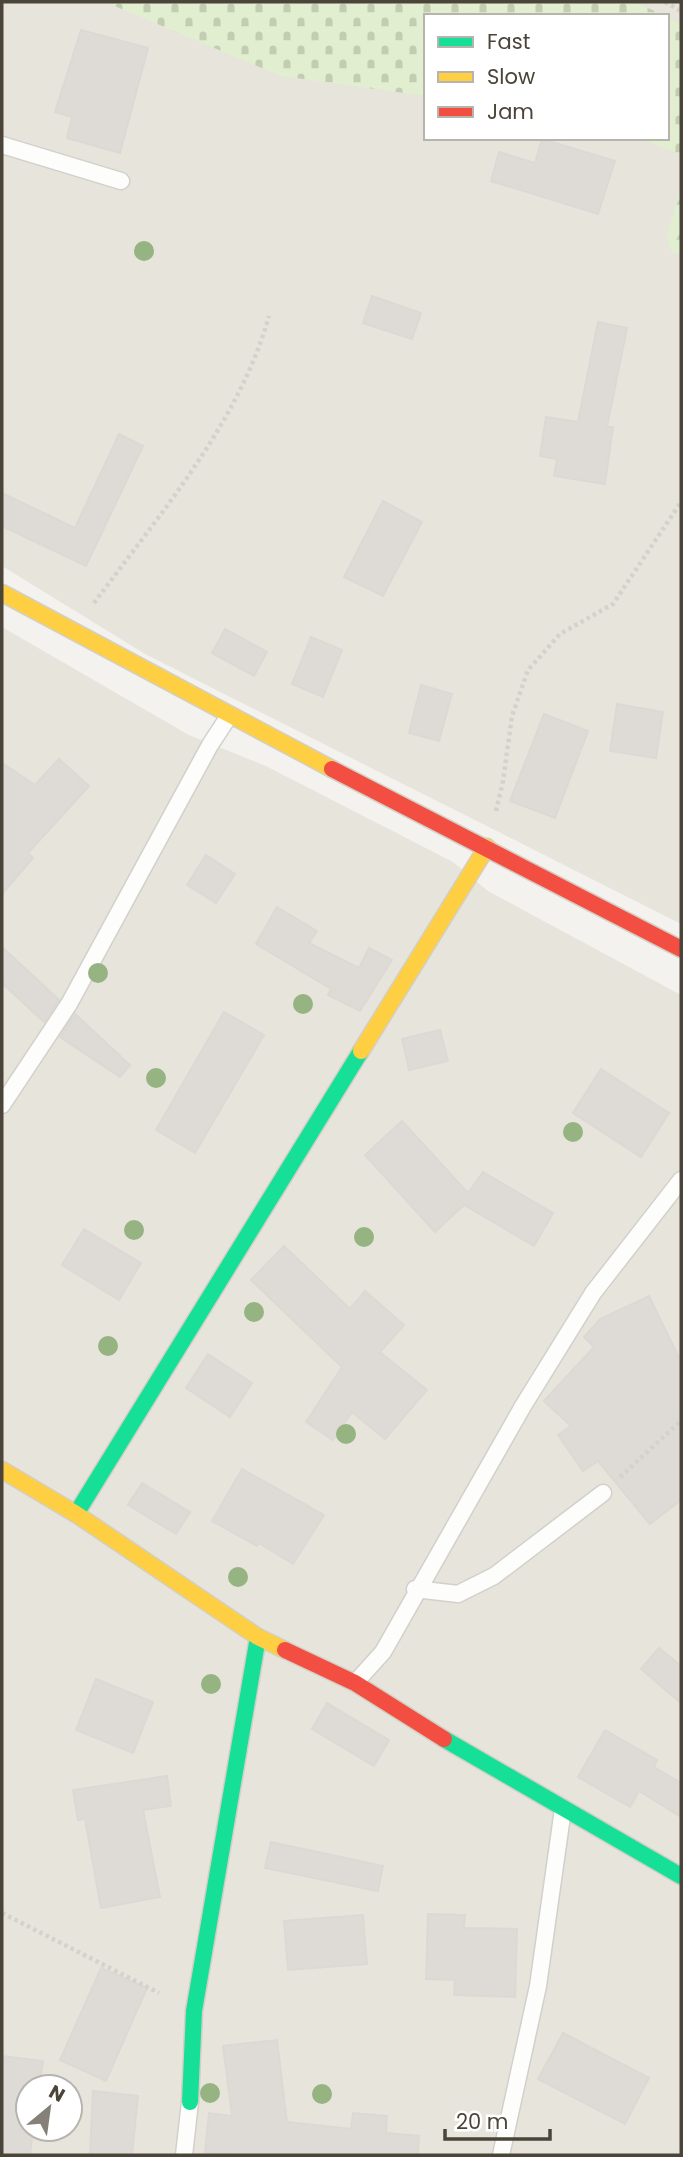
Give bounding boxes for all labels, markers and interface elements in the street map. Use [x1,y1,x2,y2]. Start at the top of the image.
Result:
legend [424,14,669,140]
text: Fast [487,27,530,56]
text: Slow [487,62,535,91]
text: Jam [487,97,534,126]
north arrow [14,2073,84,2143]
text: N [44,2078,70,2109]
scale bar [445,2098,550,2142]
text: 20 m [456,2107,509,2136]

